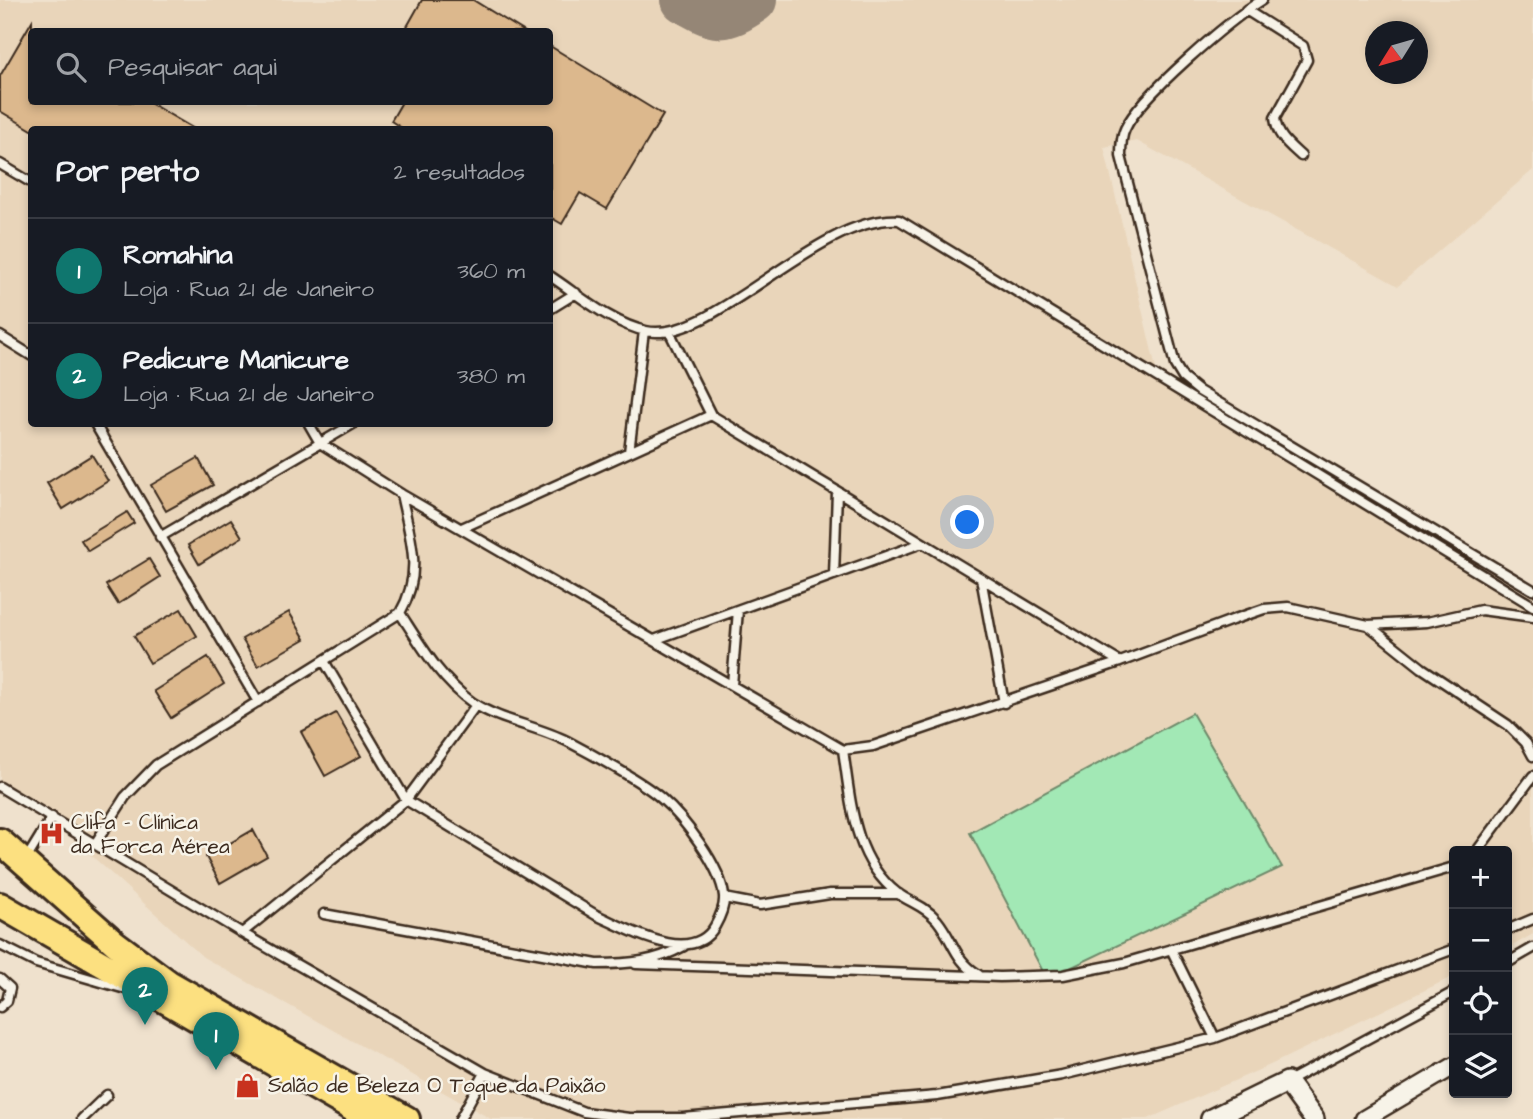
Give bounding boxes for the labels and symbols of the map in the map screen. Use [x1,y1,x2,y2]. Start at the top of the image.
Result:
north arrow [1365,21,1428,84]
your location [950,505,984,539]
place label: Clifa - Clínica da Forca Aérea [71,808,230,861]
hospital icon: Clifa - Clínica da Forca Aérea [37,820,65,848]
pin: 2 [122,967,168,1025]
pin: 1 [193,1012,239,1070]
shop icon: Salão de Beleza O Toque da Paixão [234,1071,262,1099]
place label: Salão de Beleza O Toque da Paixão [268,1071,606,1100]

